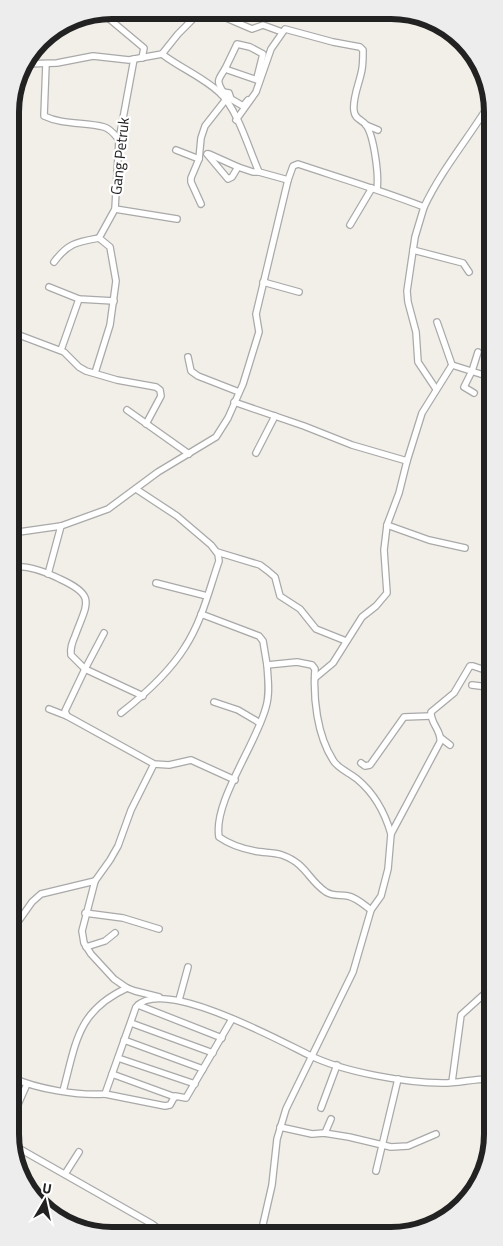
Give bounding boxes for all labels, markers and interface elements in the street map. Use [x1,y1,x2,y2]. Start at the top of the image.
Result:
street label: Gang Petruk [104,116,135,196]
north arrow [20,1176,70,1226]
text: U [41,1177,53,1199]

